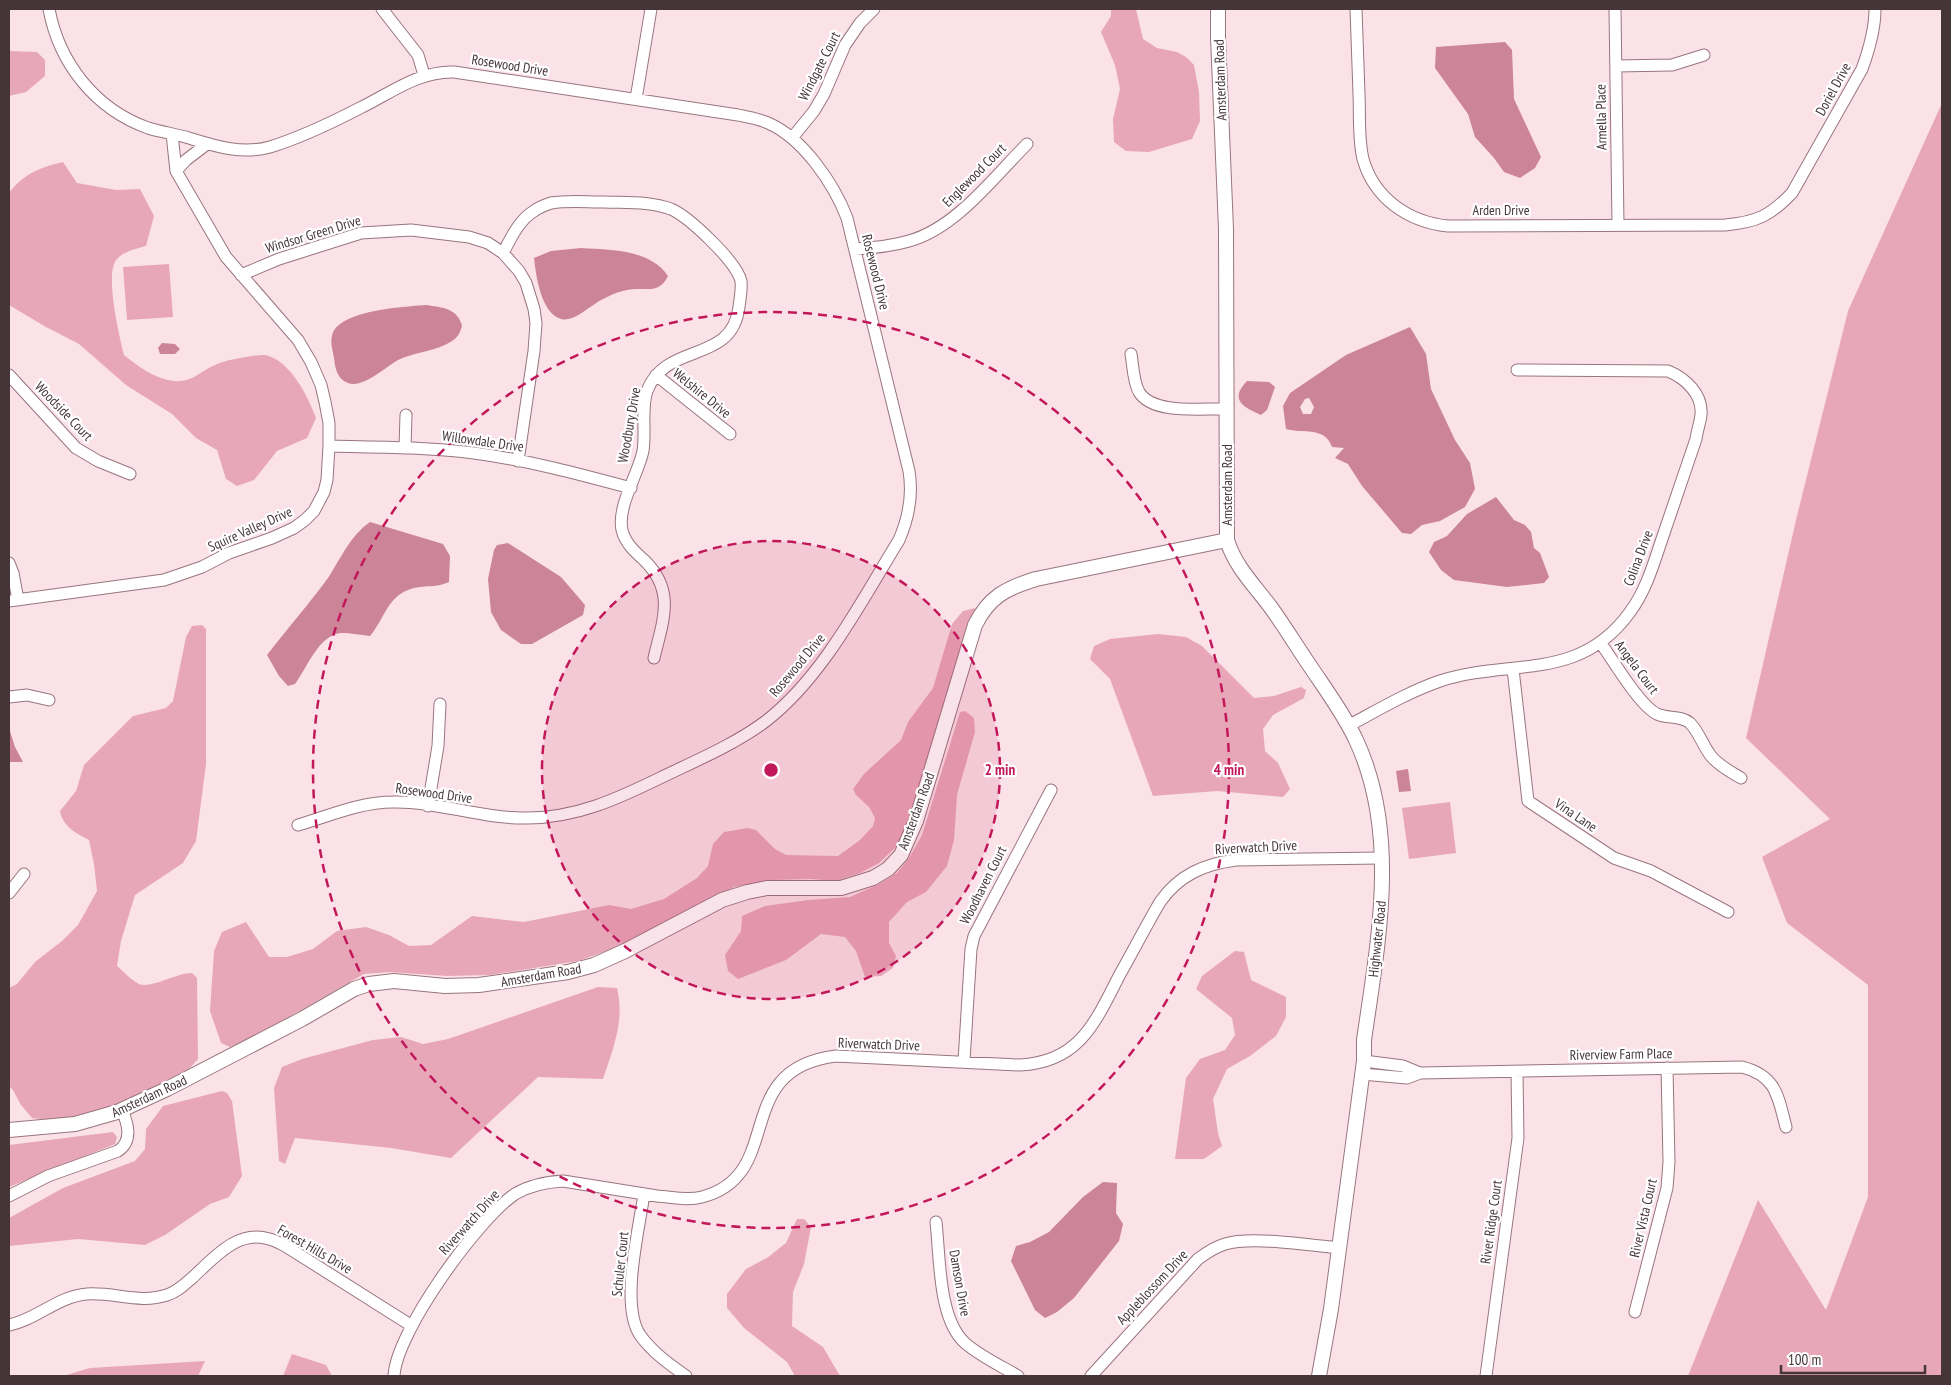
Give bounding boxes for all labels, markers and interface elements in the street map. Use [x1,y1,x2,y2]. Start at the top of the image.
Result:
street label: Windgate Court [794,28,844,103]
street label: Amsterdam Road [1210,39,1230,121]
street label: Rosewood Drive [470,50,550,80]
street label: Doriel Drive [1811,59,1855,119]
street label: Armella Place [1591,84,1611,150]
street label: Englewood Court [938,139,1010,211]
street label: Arden Drive [1473,201,1530,219]
street label: Windsor Green Drive [263,211,363,257]
street label: Rosewood Drive [858,232,894,312]
street label: Welshire Drive [669,364,735,422]
street label: Woodside Court [31,377,97,445]
street label: Woodbury Drive [614,386,645,464]
street label: Willowdale Drive [441,426,525,456]
street label: Amsterdam Road [1218,444,1236,526]
street label: Squire Valley Drive [205,502,295,556]
street label: Colina Drive [1619,527,1657,589]
street label: Rosewood Drive [765,629,829,700]
street label: Angela Court [1611,637,1663,698]
text: 2 min [985,760,1015,779]
text: 4 min [1214,760,1244,779]
centre of rings [762,761,780,779]
street label: Amsterdam Road [894,770,938,852]
street label: Rosewood Drive [394,779,474,807]
street label: Vina Lane [1550,794,1601,836]
street label: Riverwatch Drive [1215,836,1298,858]
street label: Woodhaven Court [956,843,1010,927]
street label: Highwater Road [1364,900,1390,978]
street label: Amsterdam Road [499,959,583,991]
street label: Riverwatch Drive [838,1034,920,1054]
street label: Riverview Farm Place [1569,1044,1673,1064]
street label: Amsterdam Road [108,1071,190,1121]
street label: River Vista Court [1625,1177,1661,1259]
street label: River Ridge Court [1476,1179,1506,1265]
street label: Riverwatch Drive [435,1185,503,1258]
street label: Forest Hills Drive [274,1220,356,1278]
street label: Schuler Court [608,1230,632,1297]
street label: Appleblossom Drive [1113,1246,1192,1328]
street label: Damson Drive [945,1248,975,1318]
scale bar [1781,1342,1925,1374]
text: 100 m [1788,1350,1821,1369]

